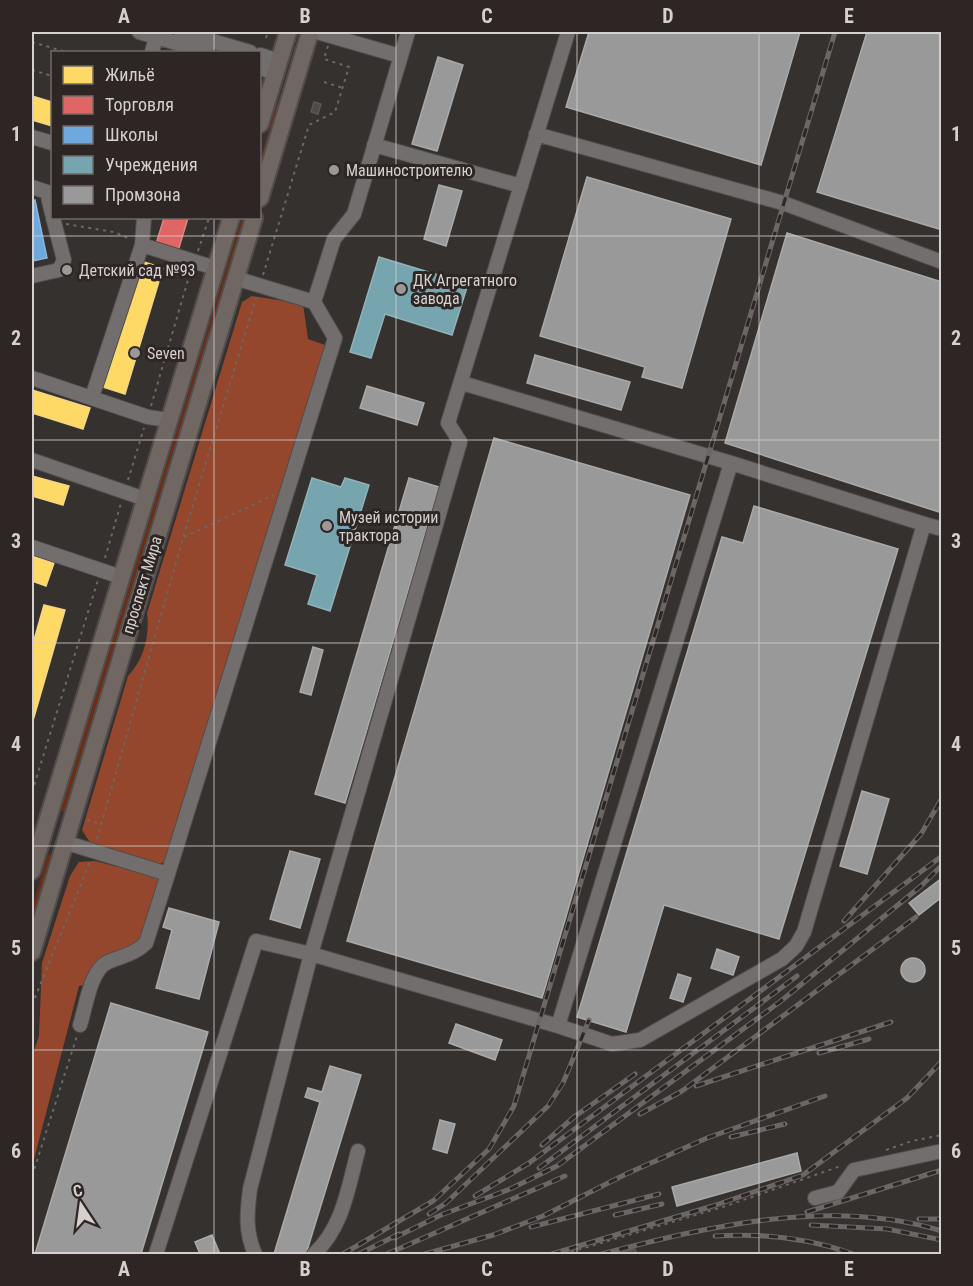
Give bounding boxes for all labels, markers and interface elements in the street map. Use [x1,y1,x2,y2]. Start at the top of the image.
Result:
text: A [118,4,130,28]
text: B [299,4,311,28]
text: C [481,4,493,28]
text: D [662,4,674,28]
text: E [844,4,854,28]
legend [51,51,261,219]
text: Жильё [105,64,155,85]
text: Торговля [105,94,174,115]
text: 1 [11,122,21,146]
text: 1 [951,122,961,146]
text: Школы [105,124,158,145]
text: Учреждения [105,154,198,175]
place label: Машиностроителю [346,161,473,180]
marker: Машиностроителю [327,163,341,177]
text: Промзона [105,184,181,205]
place label: Детский сад №93 [79,261,195,280]
marker: Детский сад №93 [60,263,74,277]
place label: ДК Агрегатного завода [413,271,517,308]
marker: ДК Агрегатного завода [394,282,408,296]
text: 2 [11,326,21,350]
text: 2 [951,326,961,350]
place label: Seven [147,344,185,363]
marker: Seven [128,346,142,360]
place label: Музей истории трактора [339,508,438,545]
marker: Музей истории трактора [320,519,334,533]
text: 3 [11,529,21,553]
text: 3 [951,529,961,553]
street label: проспект Мира [118,534,166,636]
text: 4 [11,732,21,756]
text: 4 [951,732,961,756]
text: 5 [11,936,21,960]
text: 5 [951,936,961,960]
text: 6 [11,1139,21,1163]
text: 6 [951,1139,961,1163]
north arrow [51,1175,111,1235]
text: С [71,1181,84,1201]
text: A [118,1257,130,1281]
text: B [299,1257,311,1281]
text: C [481,1257,493,1281]
text: D [662,1257,674,1281]
text: E [844,1257,854,1281]

